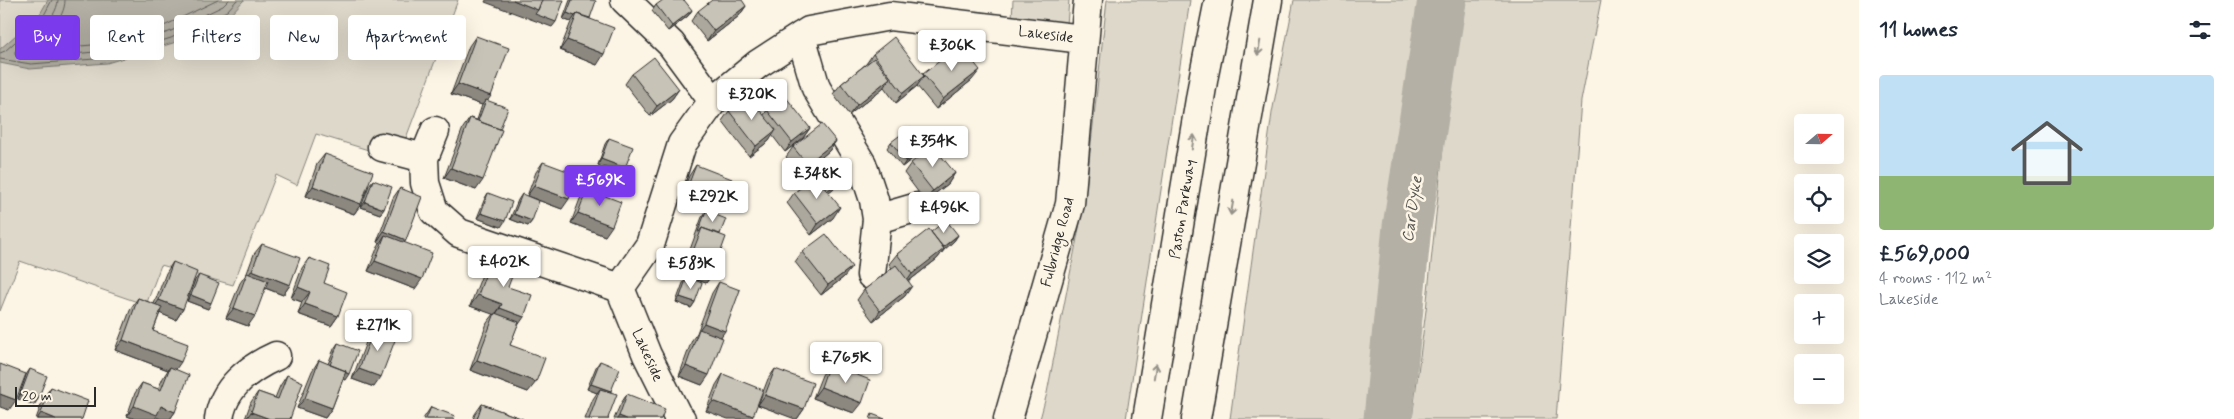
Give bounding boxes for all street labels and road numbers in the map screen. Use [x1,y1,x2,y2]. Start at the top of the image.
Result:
street label: Lakeside [1017,22,1075,48]
street label: Paston Parkway [1165,158,1201,260]
street label: Fulbridge Road [1036,195,1081,290]
street label: Lakeside [627,326,668,385]

